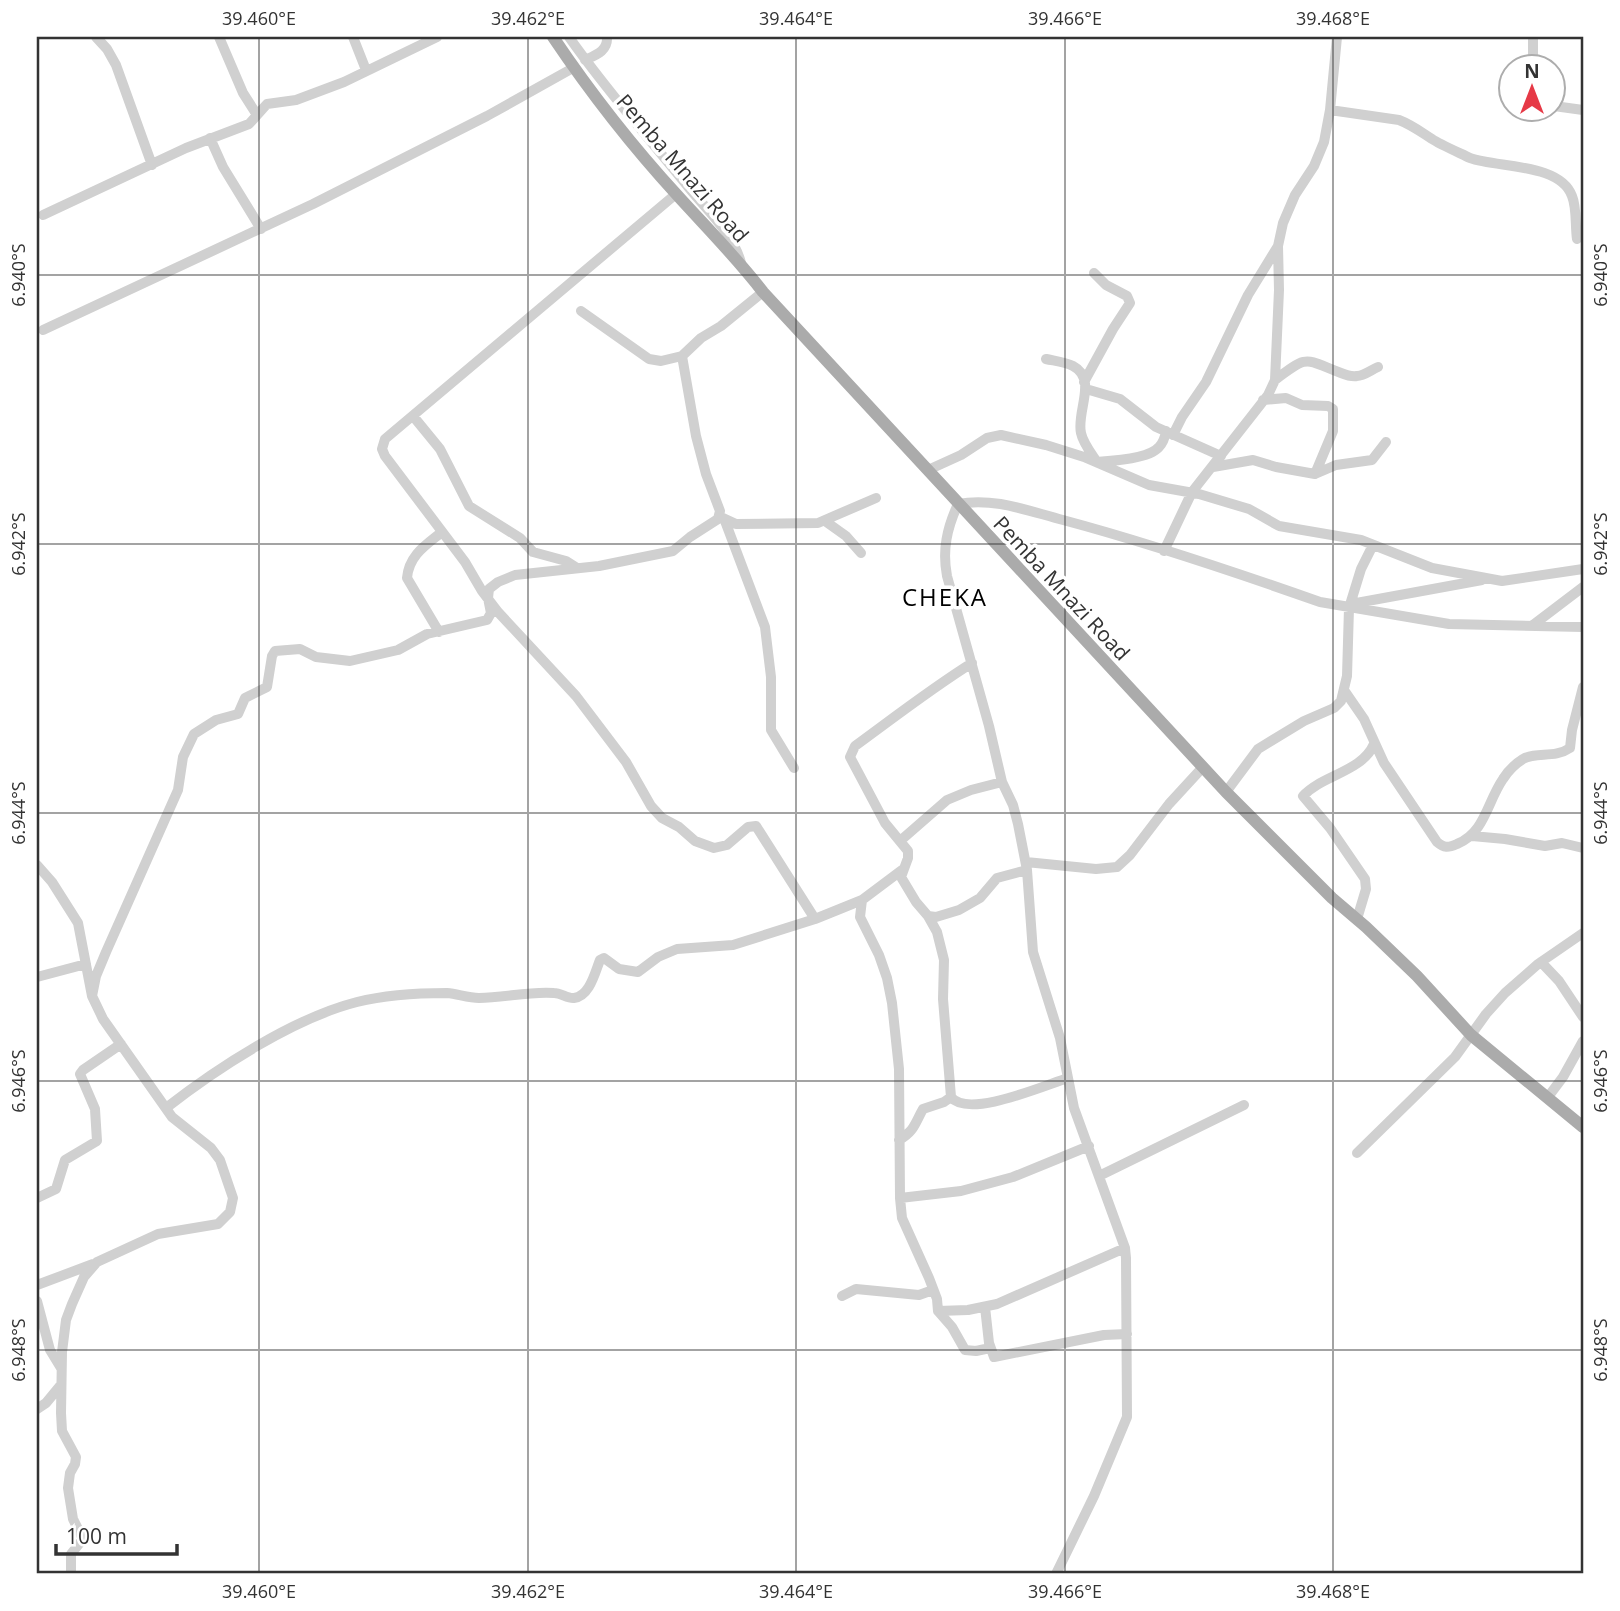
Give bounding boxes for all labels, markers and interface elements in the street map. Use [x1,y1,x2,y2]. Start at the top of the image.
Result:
text: 39.460°E [222,6,296,30]
text: 39.462°E [491,6,565,30]
text: 39.464°E [759,6,833,30]
text: 39.466°E [1028,6,1102,30]
text: 39.468°E [1296,6,1370,30]
north arrow [1498,52,1568,122]
text: N [1524,58,1540,84]
street label: Pemba Mnazi Road [611,88,755,248]
text: 6.940°S [6,243,30,307]
text: 6.940°S [1588,243,1612,307]
street label: Pemba Mnazi Road [988,510,1136,666]
text: 6.942°S [6,512,30,576]
text: 6.942°S [1588,512,1612,576]
district label: CHEKA [902,580,988,613]
text: 6.944°S [6,781,30,845]
text: 6.944°S [1588,781,1612,845]
text: 6.946°S [6,1049,30,1113]
text: 6.946°S [1588,1049,1612,1113]
text: 6.948°S [6,1318,30,1382]
text: 6.948°S [1588,1318,1612,1382]
scale bar [56,1513,177,1557]
text: 100 m [66,1522,127,1550]
text: 39.460°E [222,1579,296,1603]
text: 39.462°E [491,1579,565,1603]
text: 39.464°E [759,1579,833,1603]
text: 39.466°E [1028,1579,1102,1603]
text: 39.468°E [1296,1579,1370,1603]

